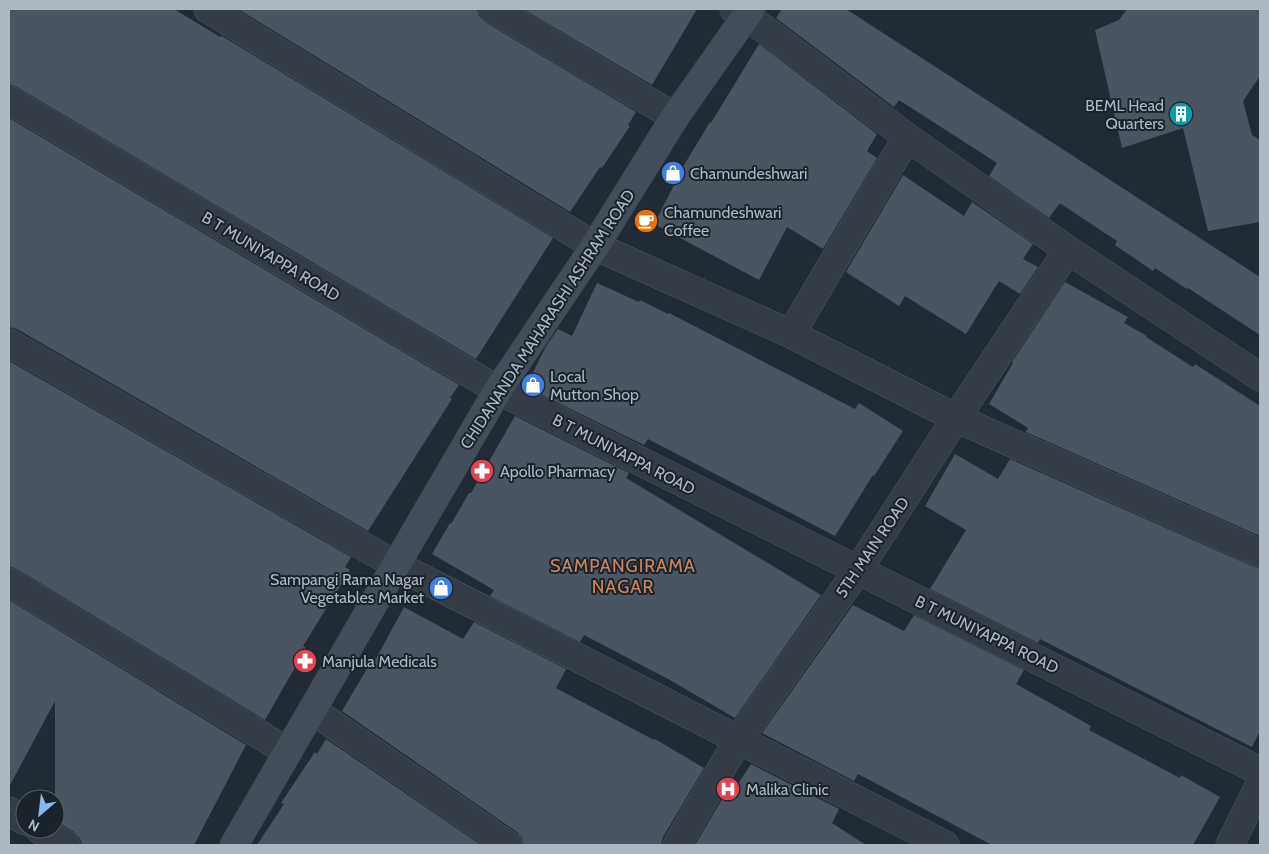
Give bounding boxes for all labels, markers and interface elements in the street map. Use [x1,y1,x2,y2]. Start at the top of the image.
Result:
place label: BEML Head Quarters [1085,96,1164,133]
building icon: BEML Head Quarters [1168,101,1194,127]
shop icon: Chamundeshwari [660,160,686,186]
place label: Chamundeshwari [690,164,807,183]
street label: CHIDANANDA MAHARASHI ASHRAM ROAD [456,186,639,453]
place label: Chamundeshwari Coffee [664,203,781,240]
street label: B T MUNIYAPPA ROAD [198,208,343,305]
cafe icon: Chamundeshwari Coffee [633,208,659,234]
place label: Local Mutton Shop [550,367,639,404]
shop icon: Local Mutton Shop [520,372,546,398]
street label: B T MUNIYAPPA ROAD [549,410,698,499]
pharmacy icon: Apollo Pharmacy [469,458,495,484]
place label: Apollo Pharmacy [500,462,615,481]
street label: 5TH MAIN ROAD [832,493,913,601]
district label: SAMPANGIRAMA NAGAR [550,555,696,598]
place label: Sampangi Rama Nagar Vegetables Market [270,570,425,607]
shop icon: Sampangi Rama Nagar Vegetables Market [428,575,454,601]
street label: B T MUNIYAPPA ROAD [912,591,1062,677]
pharmacy icon: Manjula Medicals [292,648,318,674]
place label: Manjula Medicals [322,652,437,671]
hospital icon: Malika Clinic [715,776,741,802]
place label: Malika Clinic [746,780,829,799]
north arrow [15,789,65,839]
text: N [25,815,42,836]

